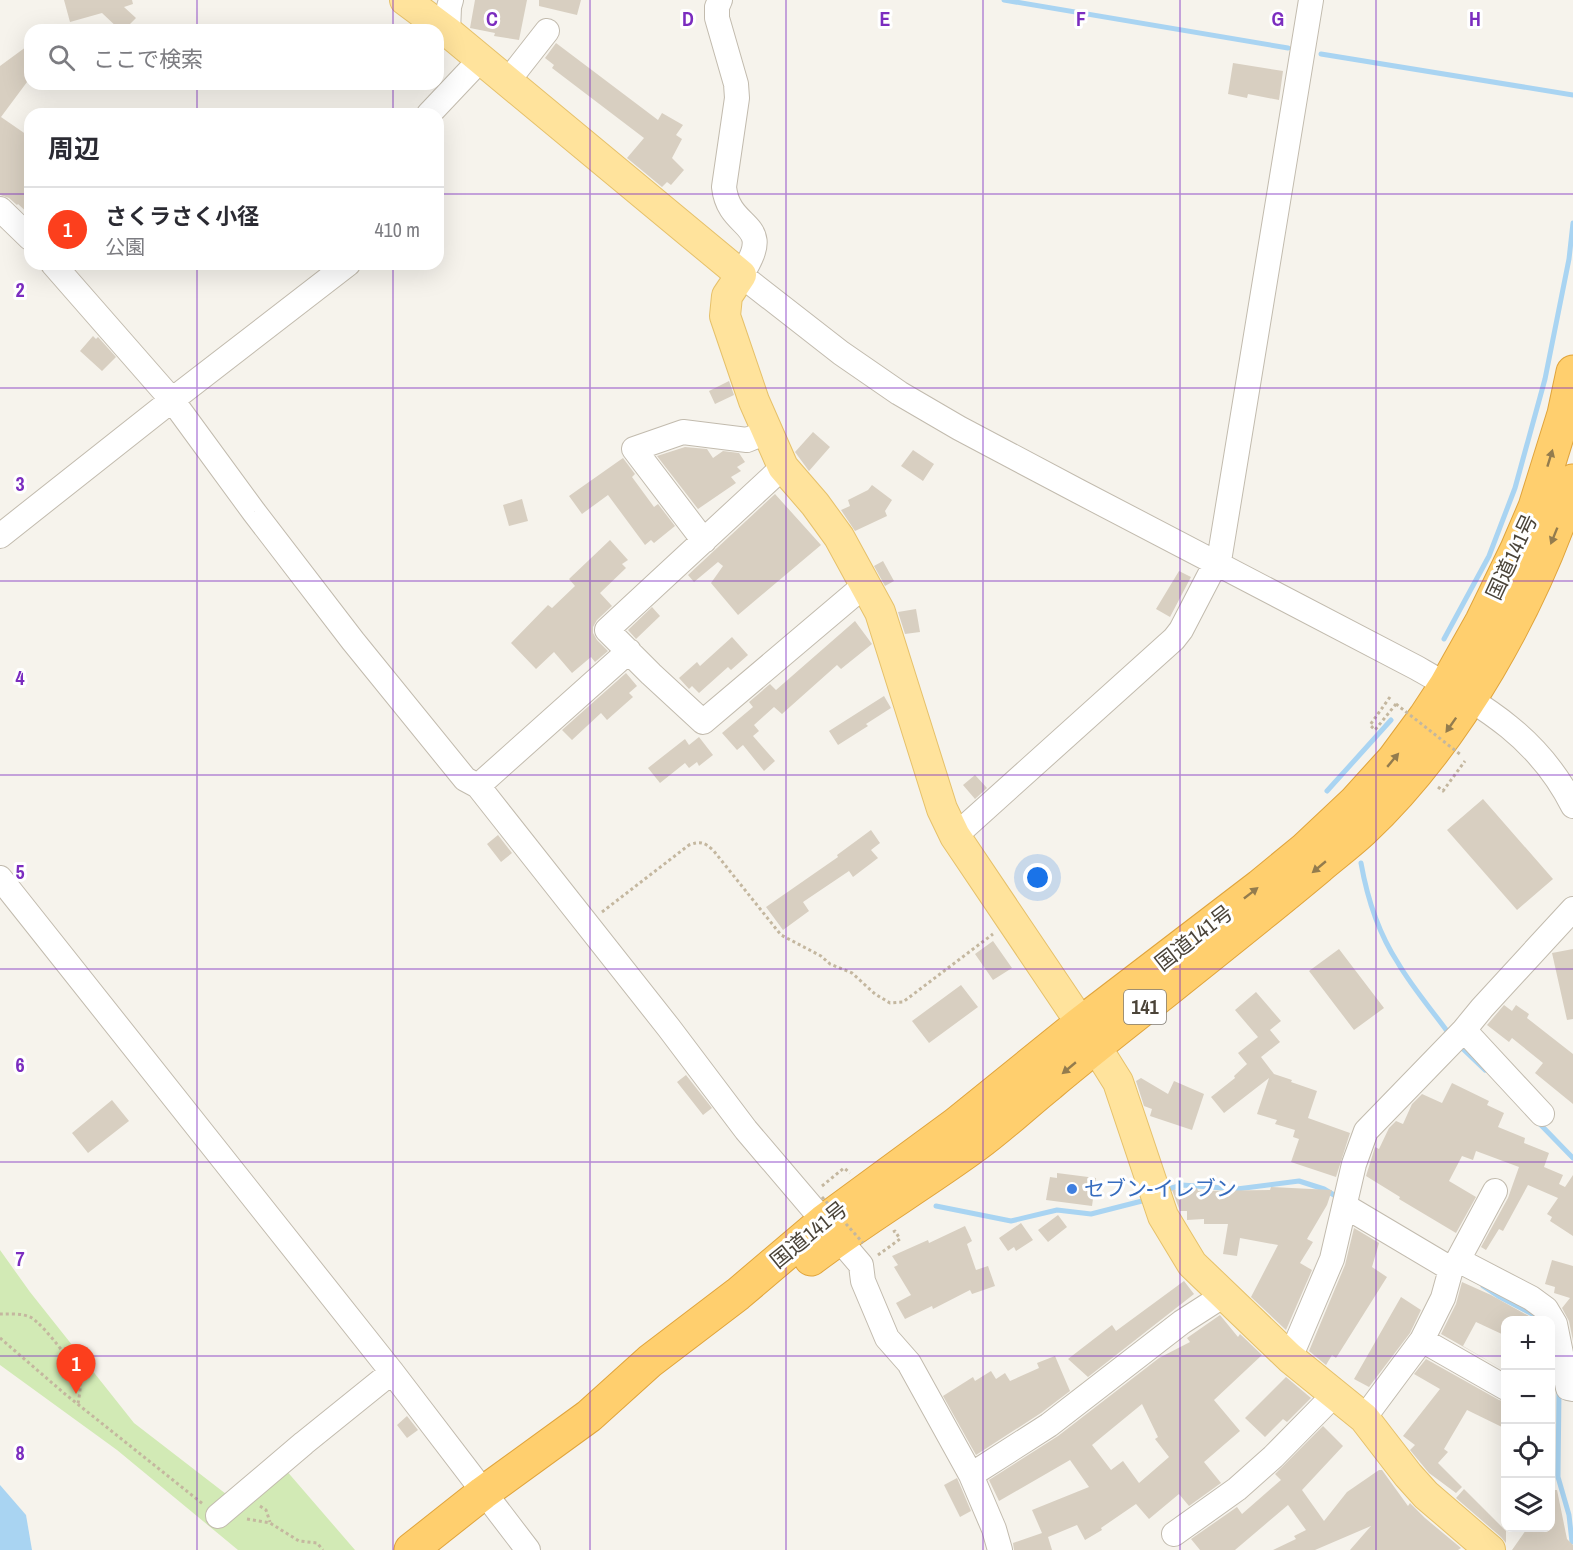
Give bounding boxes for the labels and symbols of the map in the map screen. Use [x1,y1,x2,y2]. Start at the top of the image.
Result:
text: C [486,5,498,32]
text: D [682,5,694,32]
text: E [880,5,891,32]
text: F [1076,5,1086,32]
text: G [1272,5,1284,32]
text: H [1469,5,1481,32]
text: 2 [15,276,25,303]
one-way arrow [1546,449,1555,467]
text: 3 [15,470,25,497]
street label: 国道141号 [1479,509,1544,604]
one-way arrow [1549,527,1558,545]
text: 4 [15,664,25,691]
one-way arrow [1445,717,1457,733]
one-way arrow [1386,753,1399,768]
text: 5 [15,858,25,885]
one-way arrow [1311,861,1327,874]
your location [1023,863,1052,892]
one-way arrow [1243,887,1259,900]
street label: 国道141号 [1149,898,1239,977]
road number: 141 [1124,990,1166,1024]
text: 6 [15,1051,25,1078]
one-way arrow [1061,1062,1077,1075]
place label: セブン-イレブン [1084,1174,1237,1203]
marker: セブン-イレブン [1065,1182,1079,1196]
street label: 国道141号 [764,1194,853,1275]
text: 7 [15,1245,25,1272]
pin: 1 [56,1344,96,1394]
text: 8 [15,1439,25,1466]

